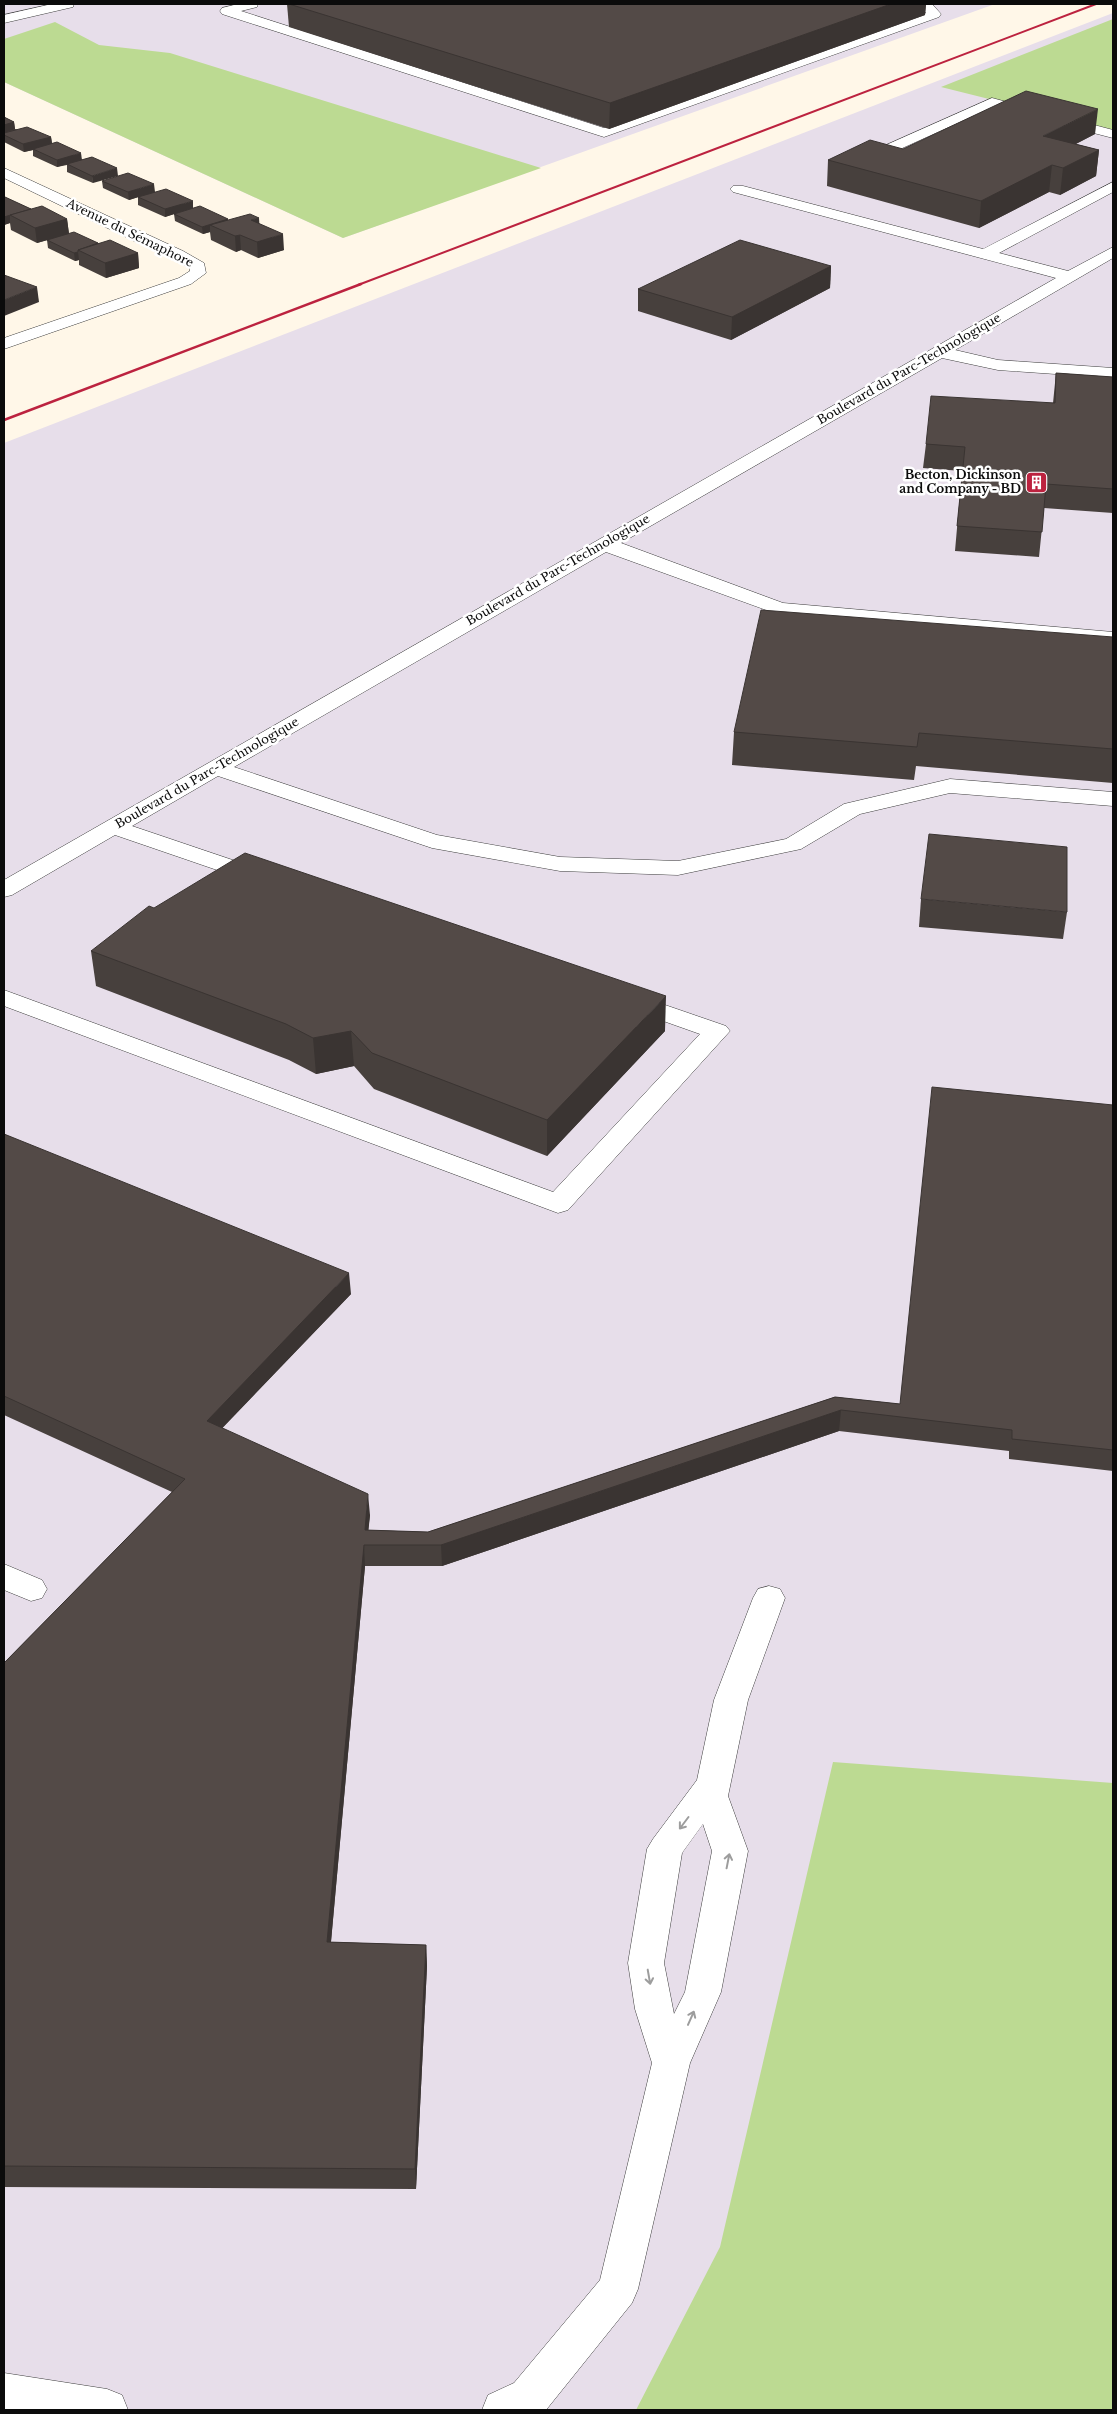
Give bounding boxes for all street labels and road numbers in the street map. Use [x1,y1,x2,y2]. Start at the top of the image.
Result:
street label: Avenue du Sémaphore [63,195,196,270]
street label: Boulevard du Parc-Technologique [814,310,1003,427]
street label: Boulevard du Parc-Technologique [463,511,652,628]
street label: Boulevard du Parc-Technologique [112,714,301,831]

